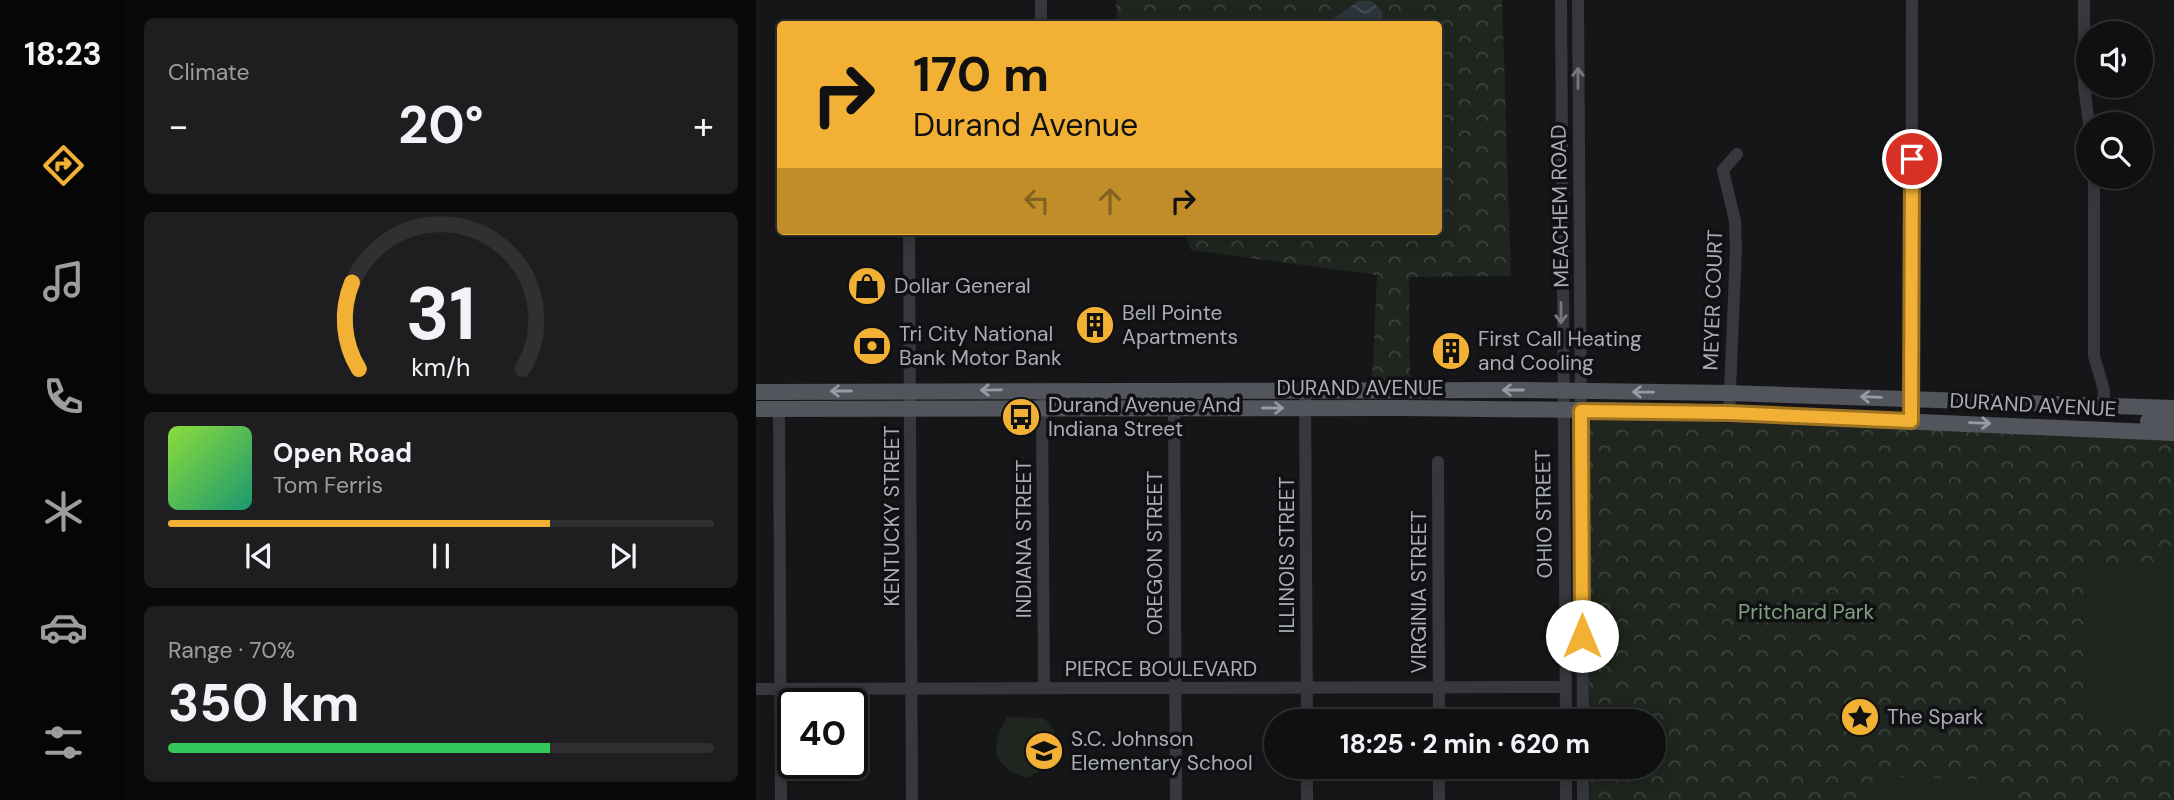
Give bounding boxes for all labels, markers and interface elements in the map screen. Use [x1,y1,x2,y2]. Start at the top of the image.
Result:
map controls [2076,21,2153,189]
button: sound [2076,21,2153,98]
text: 18:23 [24,33,102,75]
text: 170 m [913,42,1049,106]
icon: right [798,49,889,140]
text: Climate [168,57,250,87]
one-way arrow [1571,66,1585,89]
text: 20° [398,91,484,159]
text: − [168,101,189,151]
text: + [693,101,714,151]
text: Durand Avenue [913,104,1138,146]
button: search [2076,112,2153,189]
street label: MEACHEM ROAD [1545,124,1575,288]
pin [1882,129,1942,189]
icon: arrive [1893,140,1931,178]
icon: directions [39,141,88,190]
icon: left [1018,182,1056,220]
icon: ahead [1091,182,1129,220]
icon: right [1164,182,1202,220]
street label: MEYER COURT [1697,229,1729,371]
icon: music [39,257,88,306]
shop icon: Dollar General [846,265,888,307]
text: 31 [406,267,476,362]
place label: Dollar General [894,272,1031,300]
place label: Bell Pointe Apartments [1122,299,1238,351]
one-way arrow [1554,301,1568,324]
building icon: Bell Pointe Apartments [1074,304,1116,346]
place label: Tri City National Bank Motor Bank [899,320,1062,372]
bank icon: Tri City National Bank Motor Bank [851,325,893,367]
place label: First Call Heating and Cooling [1478,325,1642,377]
building icon: First Call Heating and Cooling [1430,330,1472,372]
text: km/h [411,351,471,384]
icon: phone [39,372,88,421]
street label: DURAND AVENUE [1276,374,1444,402]
one-way arrow [980,383,1003,397]
one-way arrow [1502,383,1525,397]
one-way arrow [830,384,853,398]
one-way arrow [1632,385,1655,399]
street label: DURAND AVENUE [1949,387,2117,423]
one-way arrow [1860,390,1883,404]
place label: Durand Avenue And Indiana Street [1048,391,1241,443]
bus stop icon: Durand Avenue And Indiana Street [1000,396,1042,438]
one-way arrow [1261,401,1284,415]
one-way arrow [1968,417,1991,430]
street label: KENTUCKY STREET [878,425,906,606]
text: Open Road [273,436,412,470]
street label: OHIO STREET [1529,449,1559,579]
street label: INDIANA STREET [1010,460,1038,618]
text: Tom Ferris [273,470,383,500]
street label: OREGON STREET [1141,471,1169,635]
street label: ILLINOIS STREET [1273,476,1301,634]
icon: climate [39,487,88,536]
street label: VIRGINIA STREET [1405,510,1433,673]
icon: previous [240,537,278,575]
icon: pause [422,537,460,575]
icon: next [604,537,642,575]
park label: Pritchard Park [1738,598,1874,626]
position arrow [1545,599,1619,673]
icon: car [39,603,88,652]
text: Range · 70% [168,635,295,665]
street label: PIERCE BOULEVARD [1065,655,1257,683]
text: 350 km [168,669,360,737]
speed limit sign: 40 [777,688,868,779]
place icon: The Spark [1839,696,1881,738]
place label: The Spark [1887,703,1984,731]
icon: filters [39,718,88,767]
place label: S.C. Johnson Elementary School [1071,725,1253,777]
text: 18:25 · 2 min · 620 m [1340,727,1590,761]
school or university icon: S.C. Johnson Elementary School [1023,730,1065,772]

